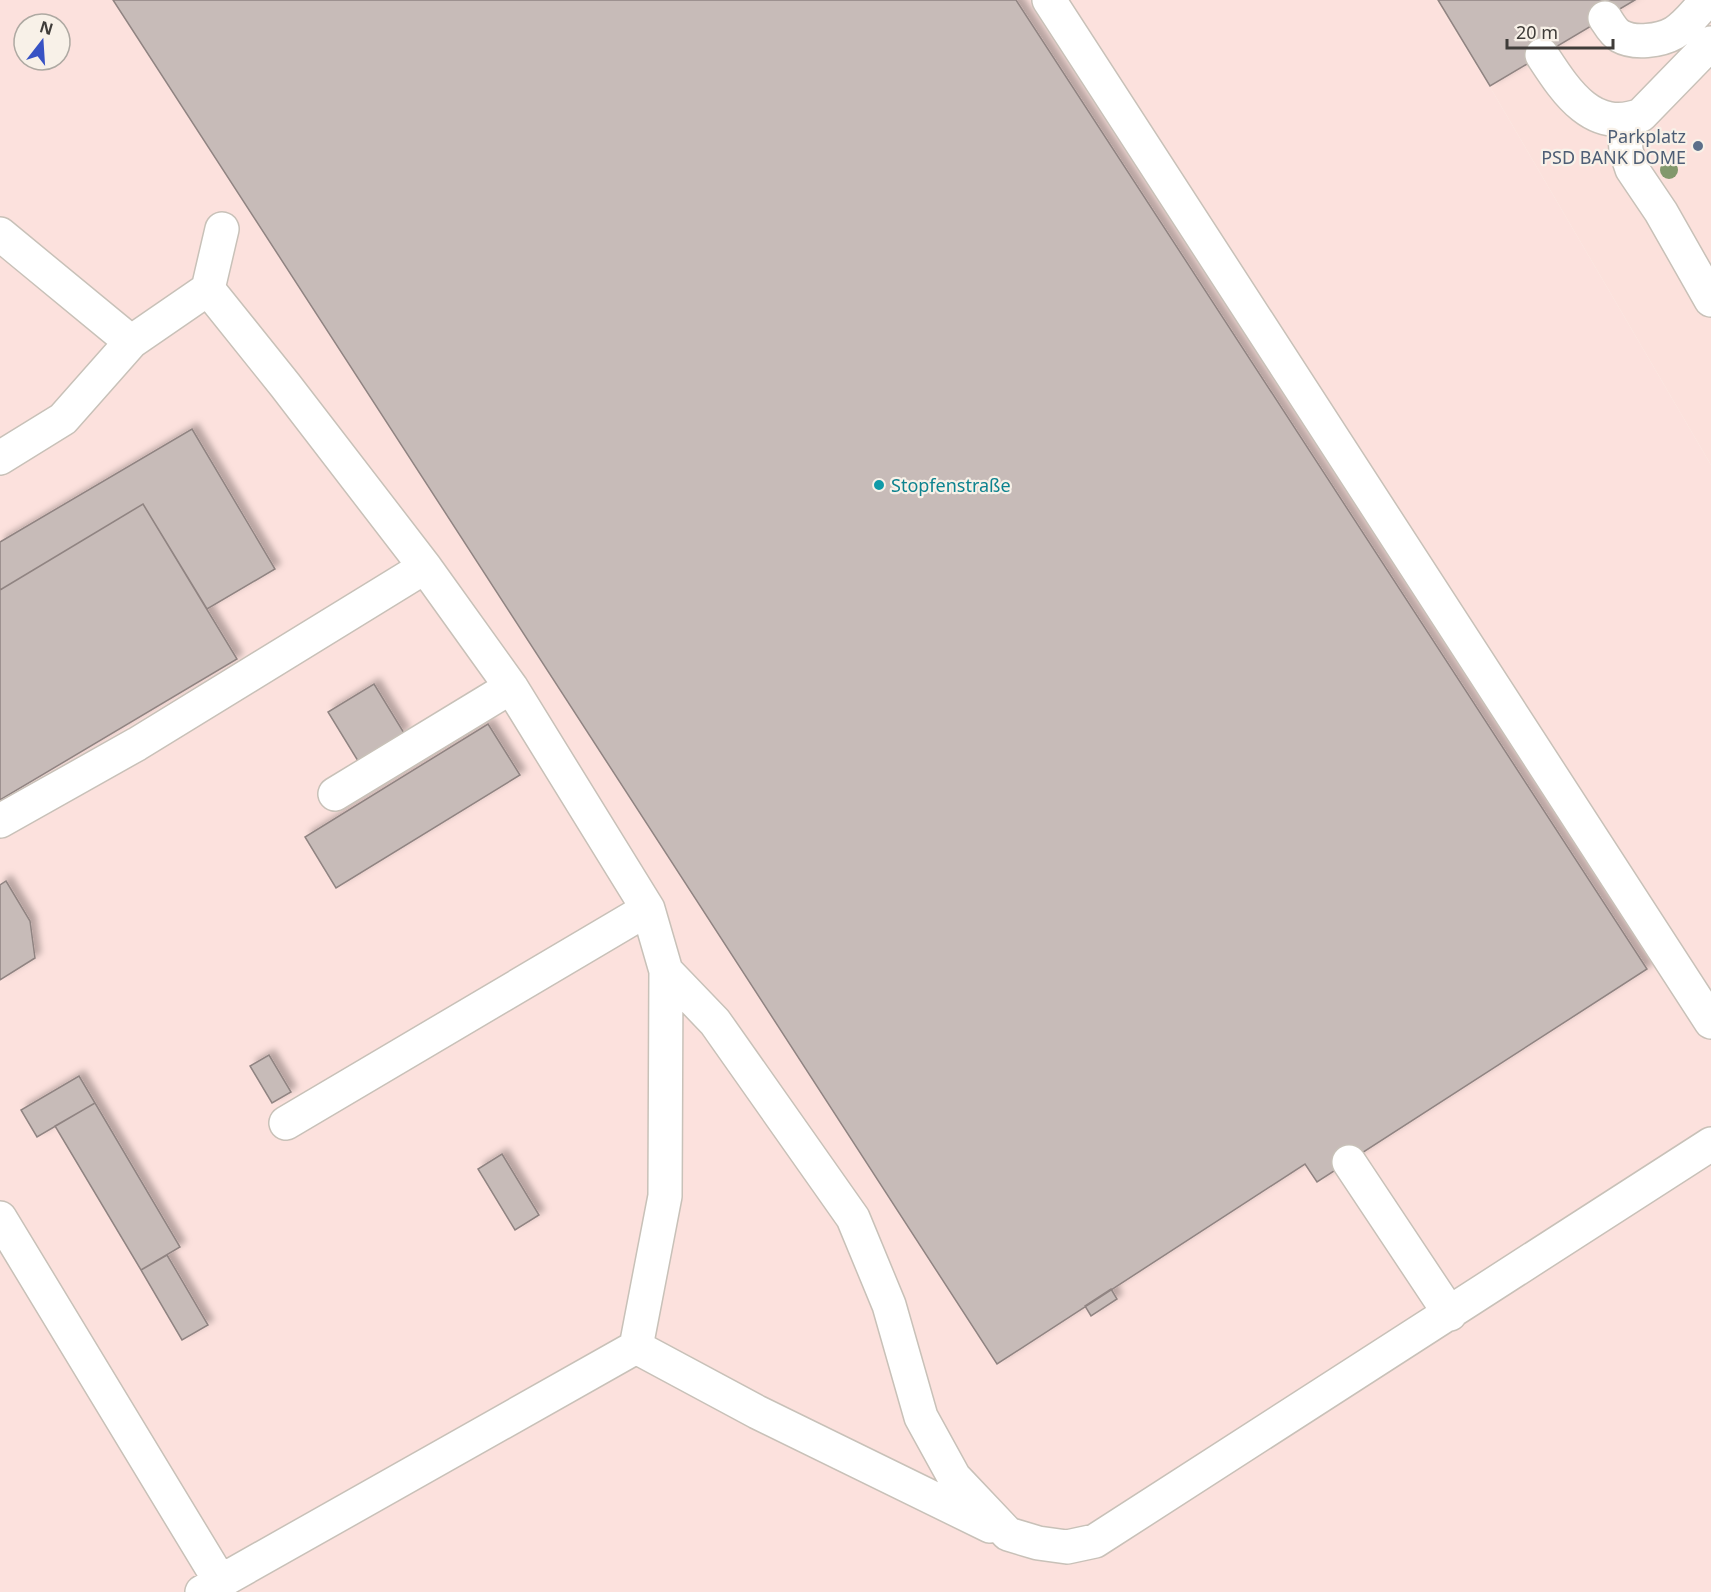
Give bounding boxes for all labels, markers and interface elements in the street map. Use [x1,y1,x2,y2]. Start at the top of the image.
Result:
north arrow [12,12,72,72]
scale bar [1507,12,1614,50]
text: N [37,15,56,40]
text: 20 m [1516,20,1558,44]
place label: Parkplatz PSD BANK DOME [1541,124,1686,169]
marker: Parkplatz PSD BANK DOME [1691,139,1705,153]
place label: Stopfenstraße [891,473,1011,497]
marker: Stopfenstraße [872,478,886,492]

